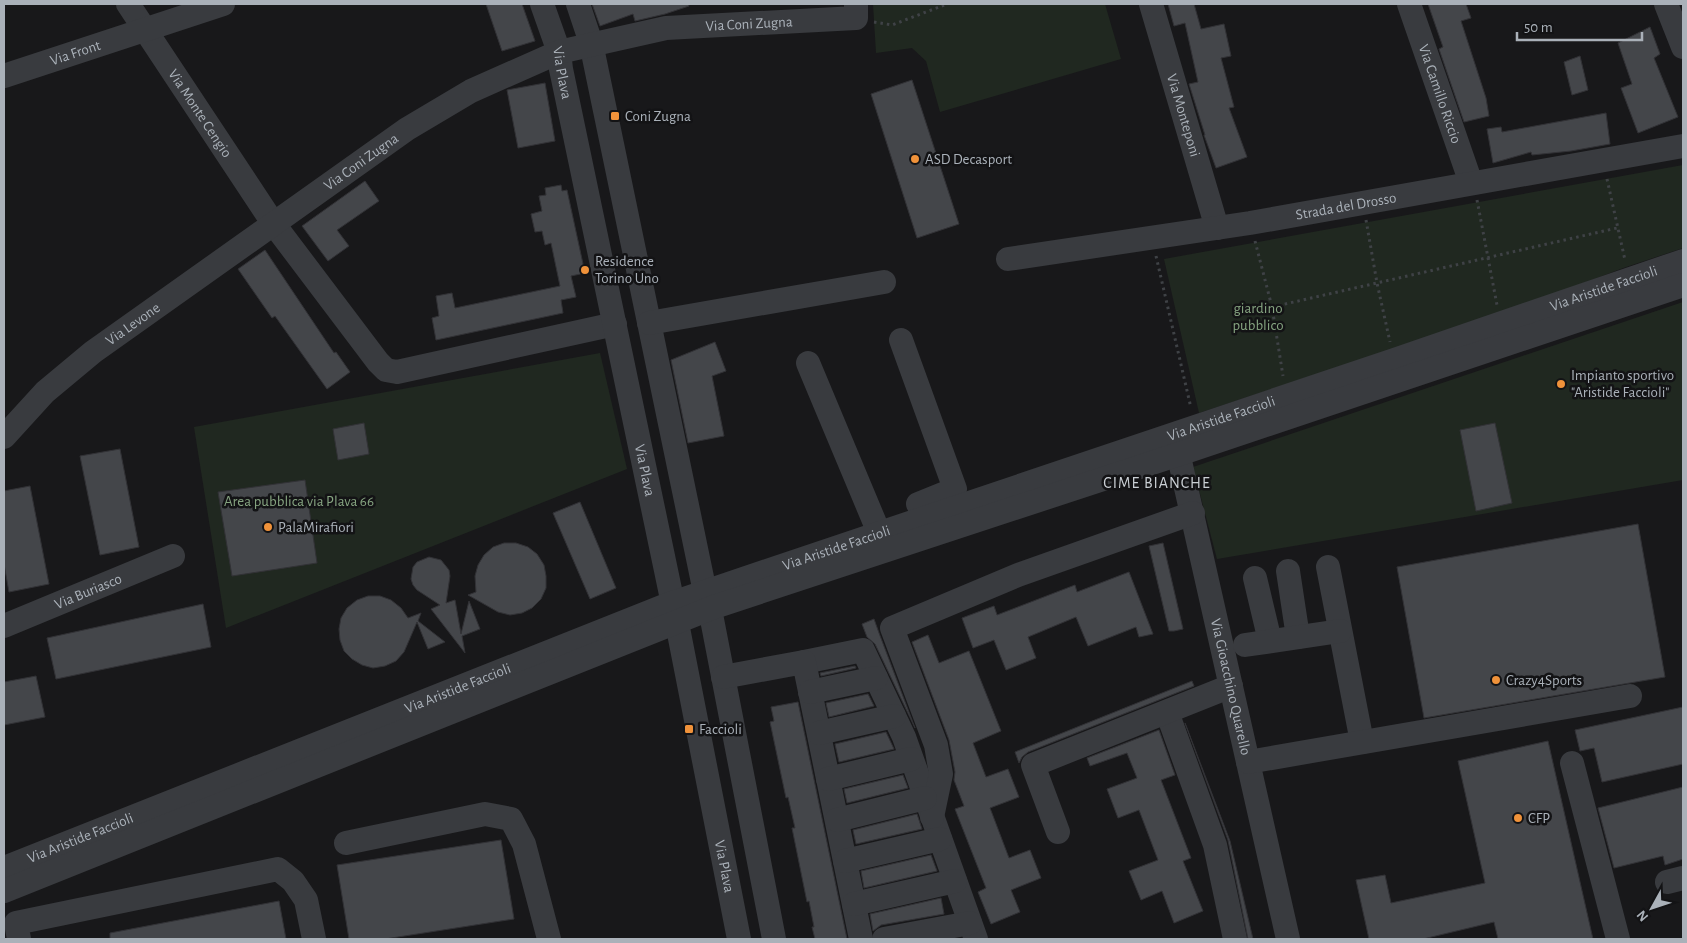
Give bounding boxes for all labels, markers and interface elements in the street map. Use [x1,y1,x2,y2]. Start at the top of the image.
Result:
scale bar [1517,10,1642,42]
street label: Via Coni Zugna [705,14,793,34]
text: 50 m [1524,20,1553,35]
street label: Via Front [48,38,103,68]
street label: Via Camillo Riccio [1416,43,1464,145]
street label: Via Plava [550,45,574,100]
street label: Via Monte Cengio [165,67,234,160]
street label: Via Monteponi [1164,72,1203,159]
place label: Coni Zugna [625,109,691,124]
marker: Coni Zugna [609,110,621,122]
street label: Via Coni Zugna [321,131,401,194]
place label: ASD Decasport [925,152,1012,167]
marker: ASD Decasport [909,153,921,165]
street label: Strada del Drosso [1294,190,1397,223]
place label: Residence Torino Uno [595,254,659,286]
street label: Via Aristide Faccioli [1548,263,1659,314]
marker: Residence Torino Uno [579,264,591,276]
street label: Via Levone [103,300,163,348]
park label: giardino pubblico [1232,301,1284,333]
place label: Impianto sportivo "Aristide Faccioli" [1571,368,1674,400]
marker: Impianto sportivo "Aristide Faccioli" [1555,378,1567,390]
street label: Via Aristide Faccioli [1165,394,1277,444]
street label: Via Plava [632,443,657,498]
district label: CIME BIANCHE [1103,475,1211,491]
park label: Area pubblica via Plava 66 [224,494,374,509]
place label: PalaMirafiori [278,520,354,535]
marker: PalaMirafiori [262,521,274,533]
street label: Via Aristide Faccioli [781,523,892,573]
street label: Via Buriasco [52,571,124,612]
street label: Via Gioacchino Quarello [1208,617,1253,757]
street label: Via Aristide Faccioli [403,661,513,716]
place label: Crazy4Sports [1506,673,1582,688]
marker: Crazy4Sports [1490,674,1502,686]
place label: Faccioli [699,722,742,737]
marker: Faccioli [683,723,695,735]
street label: Via Aristide Faccioli [25,810,136,866]
place label: CFP [1528,811,1550,826]
marker: CFP [1512,812,1524,824]
street label: Via Plava [712,839,737,894]
north arrow [1627,883,1677,933]
text: N [1634,907,1651,924]

